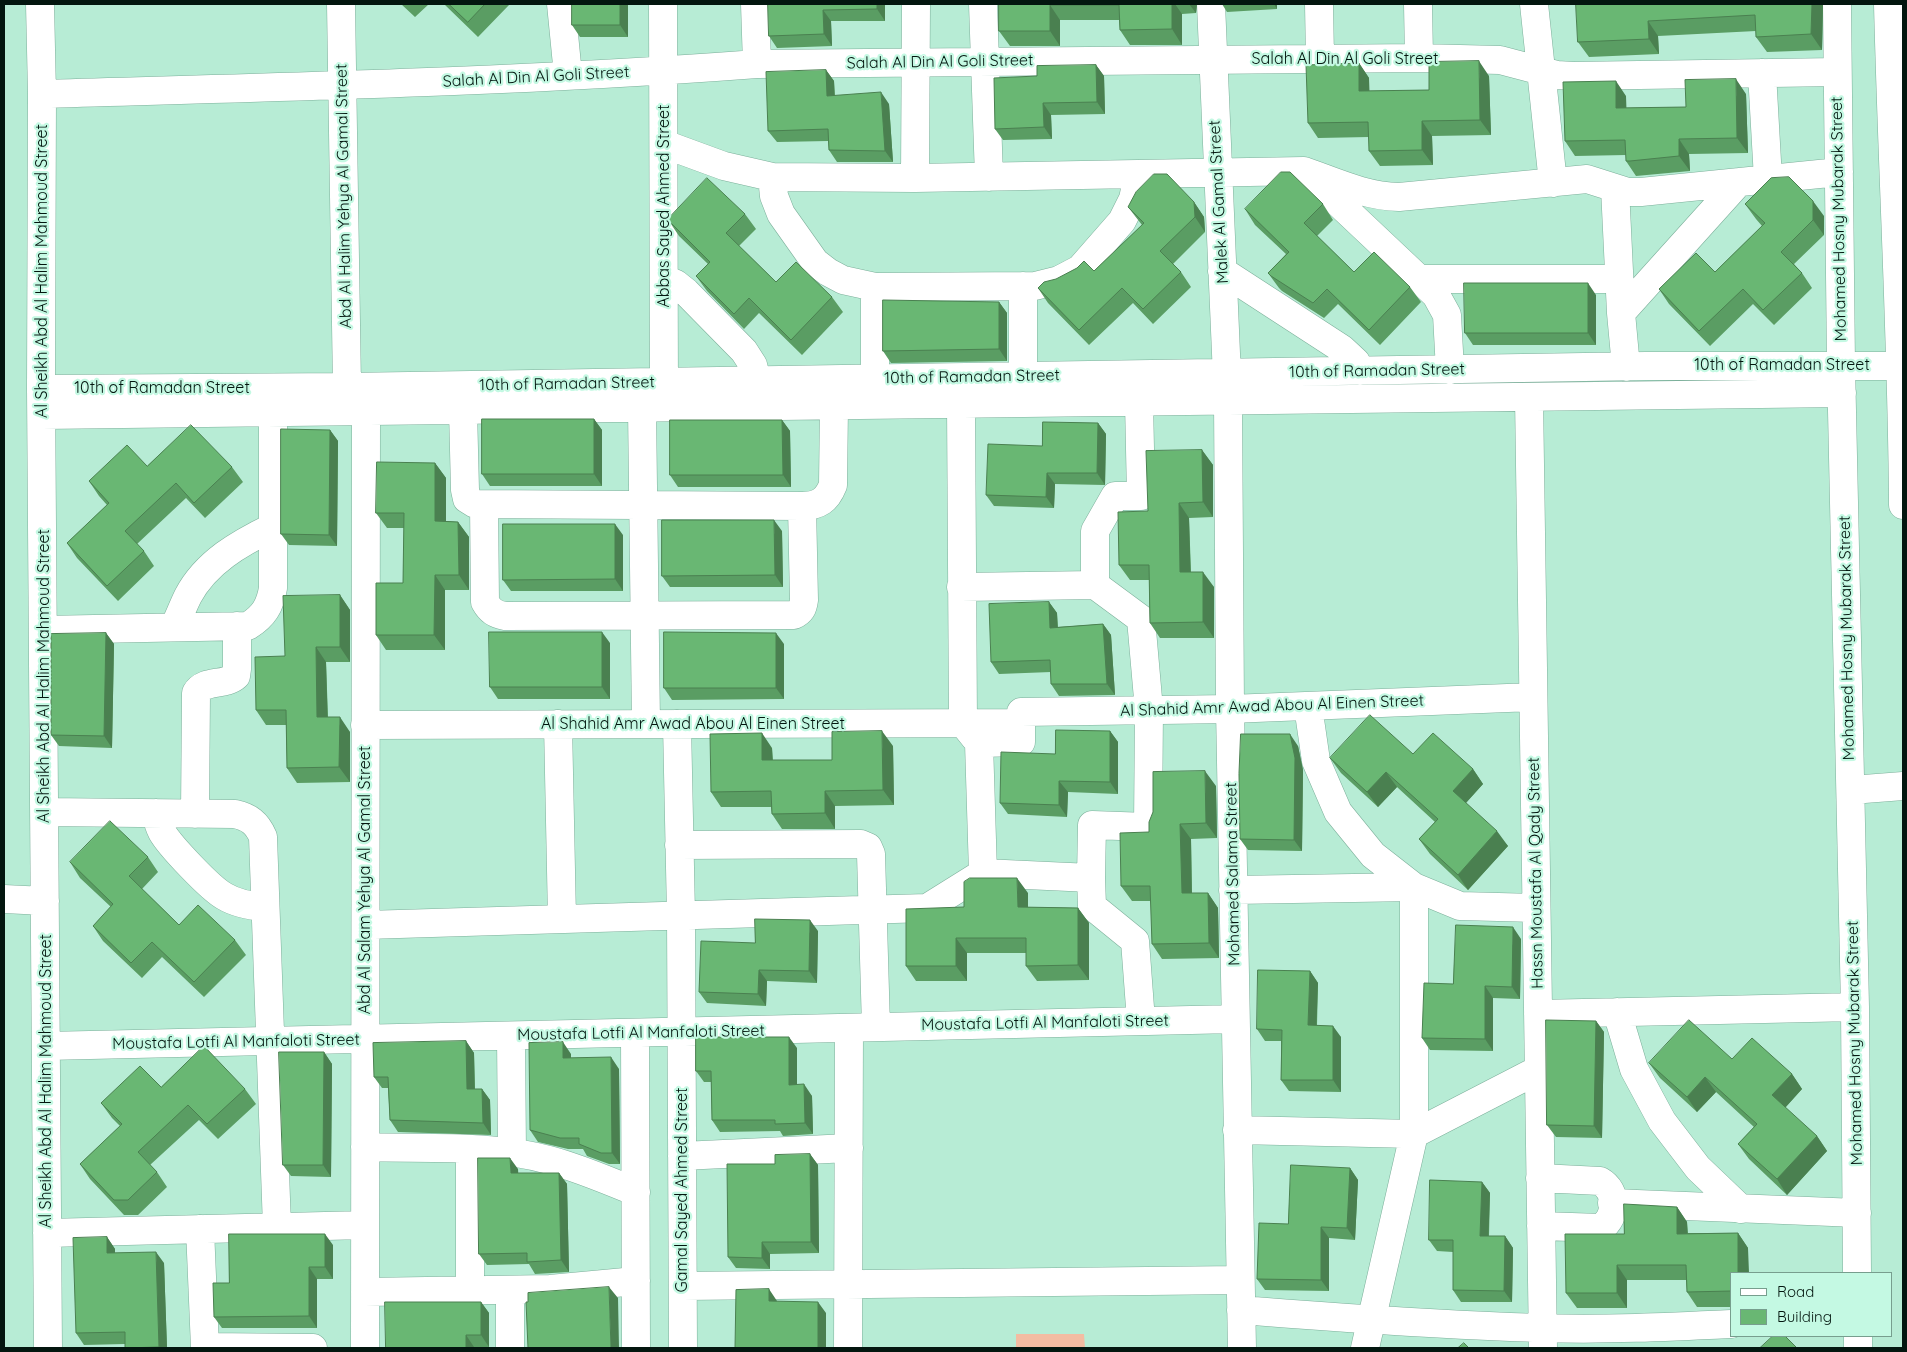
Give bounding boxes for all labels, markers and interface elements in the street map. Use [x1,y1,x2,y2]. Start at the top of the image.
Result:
street label: Salah Al Din Al Goli Street [1252,49,1438,69]
street label: Salah Al Din Al Goli Street [846,51,1034,73]
street label: Abd Al Halim Yehya Al Gamal Street [332,63,356,329]
street label: Salah Al Din Al Goli Street [442,63,630,91]
street label: Mohamed Hosny Mubarak Street [1827,96,1851,342]
street label: Abbas Sayed Ahmed Street [654,105,674,307]
street label: Malek Al Gamal Street [1205,120,1233,284]
street label: Al Sheikh Abd Al Halim Mahmoud Street [32,124,52,418]
street label: 10th of Ramadan Street [1694,355,1870,375]
street label: 10th of Ramadan Street [1289,360,1465,382]
street label: 10th of Ramadan Street [884,366,1060,388]
street label: 10th of Ramadan Street [479,373,655,395]
street label: 10th of Ramadan Street [74,378,250,398]
street label: Mohamed Hosny Mubarak Street [1835,515,1859,761]
street label: Al Sheikh Abd Al Halim Mahmoud Street [34,529,54,823]
street label: Al Shahid Amr Awad Abou Al Einen Street [1120,691,1424,721]
street label: Al Shahid Amr Awad Abou Al Einen Street [541,714,845,734]
street label: Abd Al Salam Yehya Al Gamal Street [355,746,375,1014]
street label: Hassn Moustafa Al Qady Street [1524,757,1548,989]
street label: Mohamed Salama Street [1222,782,1244,966]
street label: Mohamed Hosny Mubarak Street [1843,920,1867,1166]
street label: Al Sheikh Abd Al Halim Mahmoud Street [36,934,56,1228]
street label: Moustafa Lotfi Al Manfaloti Street [921,1011,1169,1035]
street label: Moustafa Lotfi Al Manfaloti Street [517,1021,765,1045]
street label: Moustafa Lotfi Al Manfaloti Street [112,1030,360,1054]
street label: Gamal Sayed Ahmed Street [672,1087,692,1293]
legend [1730,1272,1892,1337]
text: Road [1777,1282,1814,1301]
text: Building [1777,1307,1832,1326]

